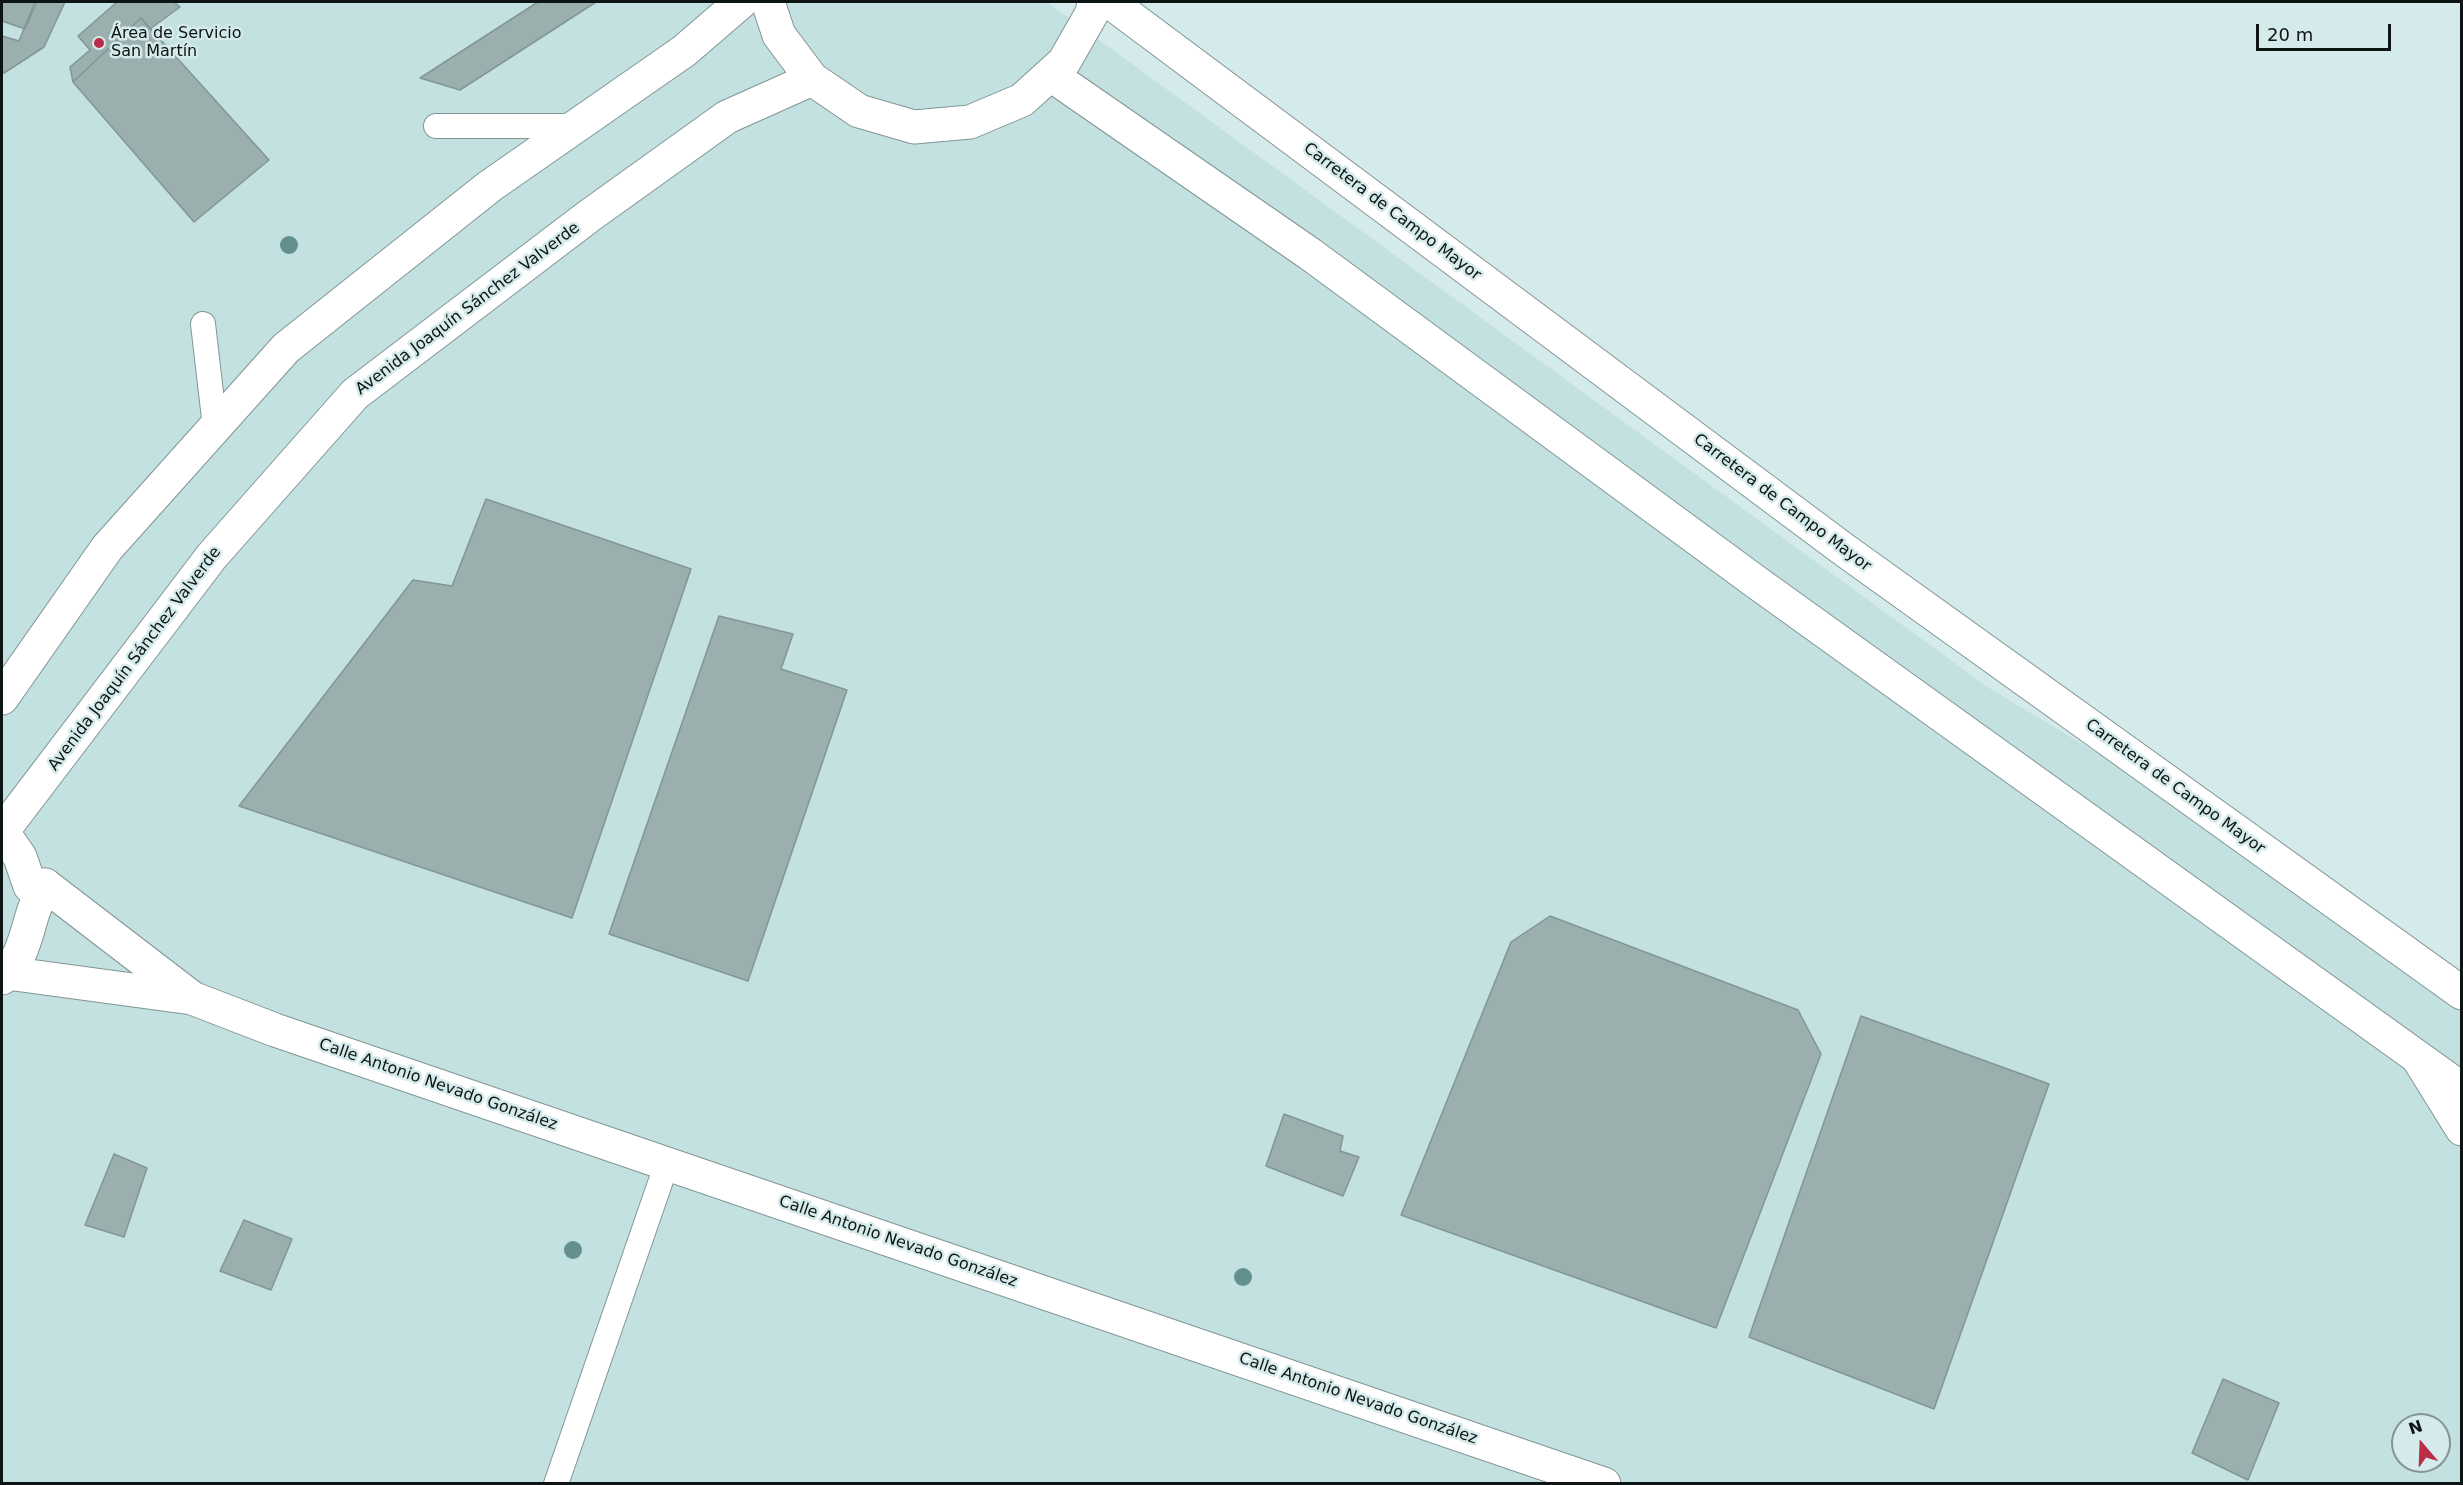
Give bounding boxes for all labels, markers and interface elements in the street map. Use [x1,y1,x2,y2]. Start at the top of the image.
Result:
scale bar [2259,12,2394,50]
place label: Área de Servicio San Martín [111,24,242,62]
text: 20 m [2267,24,2313,45]
marker: Área de Servicio San Martín [92,36,106,50]
street label: Carretera de Campo Mayor [1300,139,1484,285]
street label: Avenida Joaquín Sánchez Valverde [352,219,584,399]
street label: Carretera de Campo Mayor [1690,430,1874,576]
street label: Avenida Joaquín Sánchez Valverde [45,543,225,775]
street label: Carretera de Campo Mayor [2082,715,2268,859]
street label: Calle Antonio Nevado González [316,1035,560,1135]
street label: Calle Antonio Nevado González [776,1192,1020,1292]
street label: Calle Antonio Nevado González [1236,1349,1480,1449]
north arrow [2391,1413,2451,1473]
text: N [2406,1416,2425,1439]

